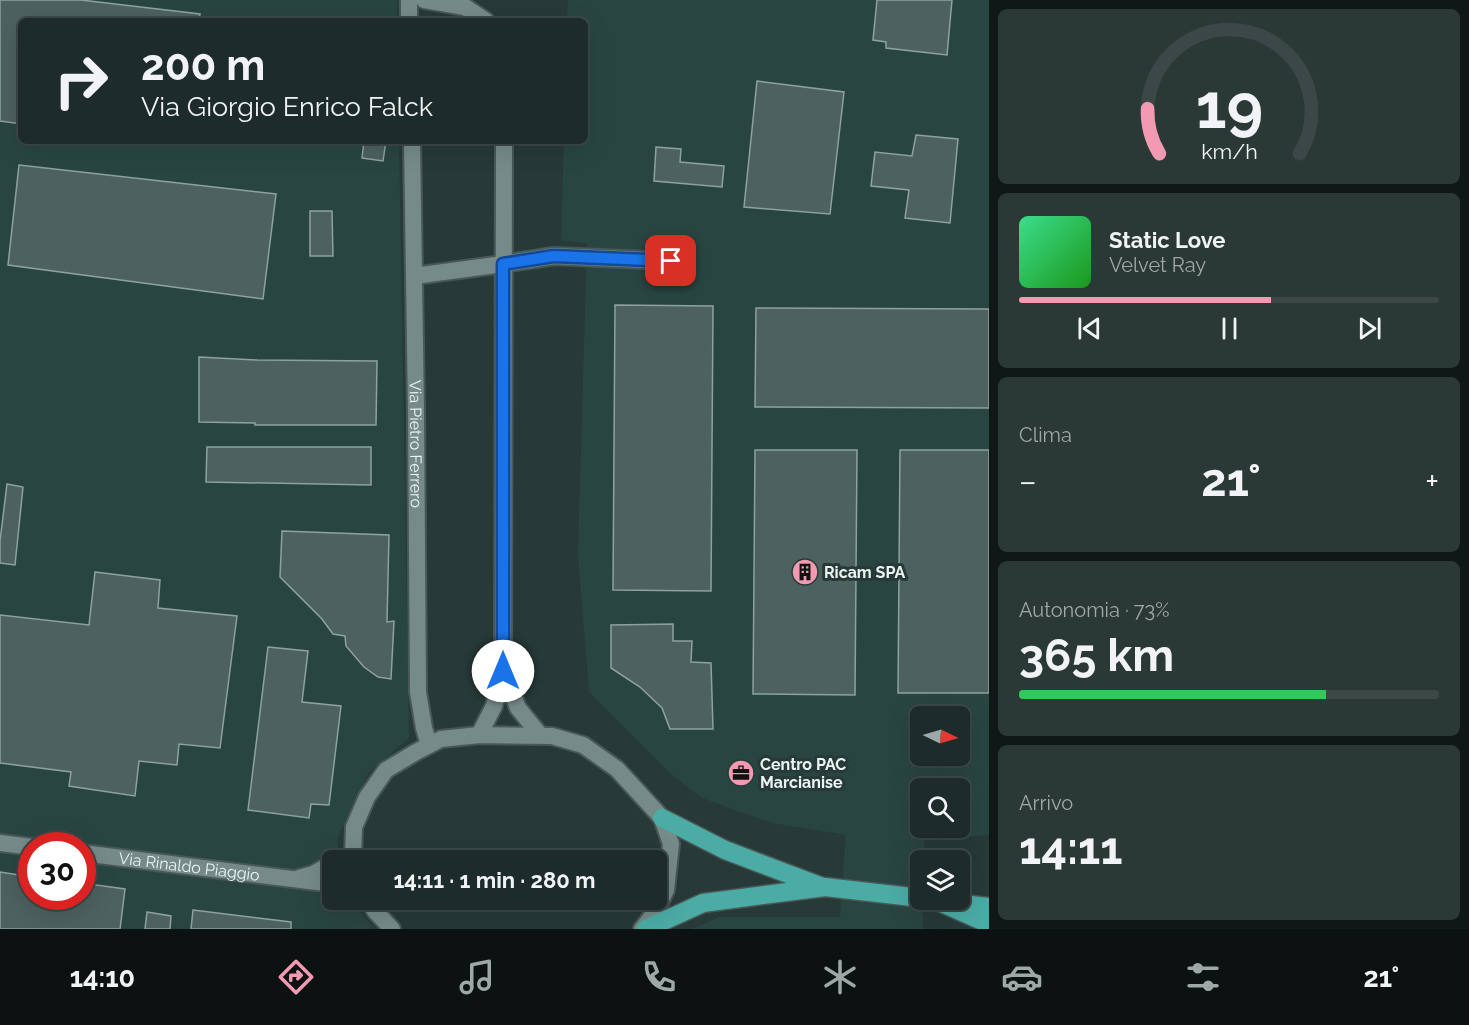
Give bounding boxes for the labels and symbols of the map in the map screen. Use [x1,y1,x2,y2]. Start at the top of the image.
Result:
pin [645,235,696,286]
street label: Via Pietro Ferrero [406,380,426,508]
building icon: Ricam SPA [790,557,820,587]
place label: Ricam SPA [824,563,906,582]
position arrow [471,639,535,703]
north arrow [910,706,970,766]
place label: Centro PAC Marcianise [760,755,846,792]
office icon: Centro PAC Marcianise [726,758,756,788]
speed limit sign: 30 [18,832,96,910]
street label: Via Rinaldo Piaggio [118,848,261,884]

